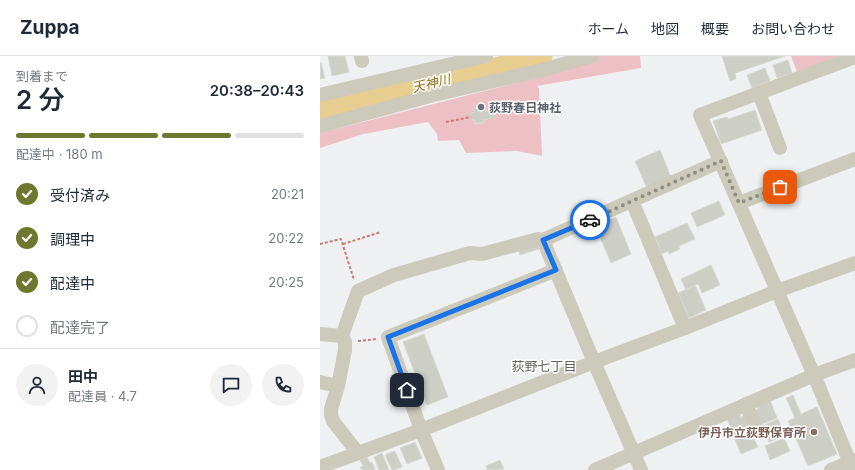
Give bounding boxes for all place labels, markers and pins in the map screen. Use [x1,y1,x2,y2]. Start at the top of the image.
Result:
place label: 荻野春日神社 [489,100,561,115]
marker: 荻野春日神社 [476,102,486,112]
pin [763,170,797,204]
pin [390,373,424,407]
place label: 伊丹市立荻野保育所 [698,425,806,440]
marker: 伊丹市立荻野保育所 [809,427,819,437]

